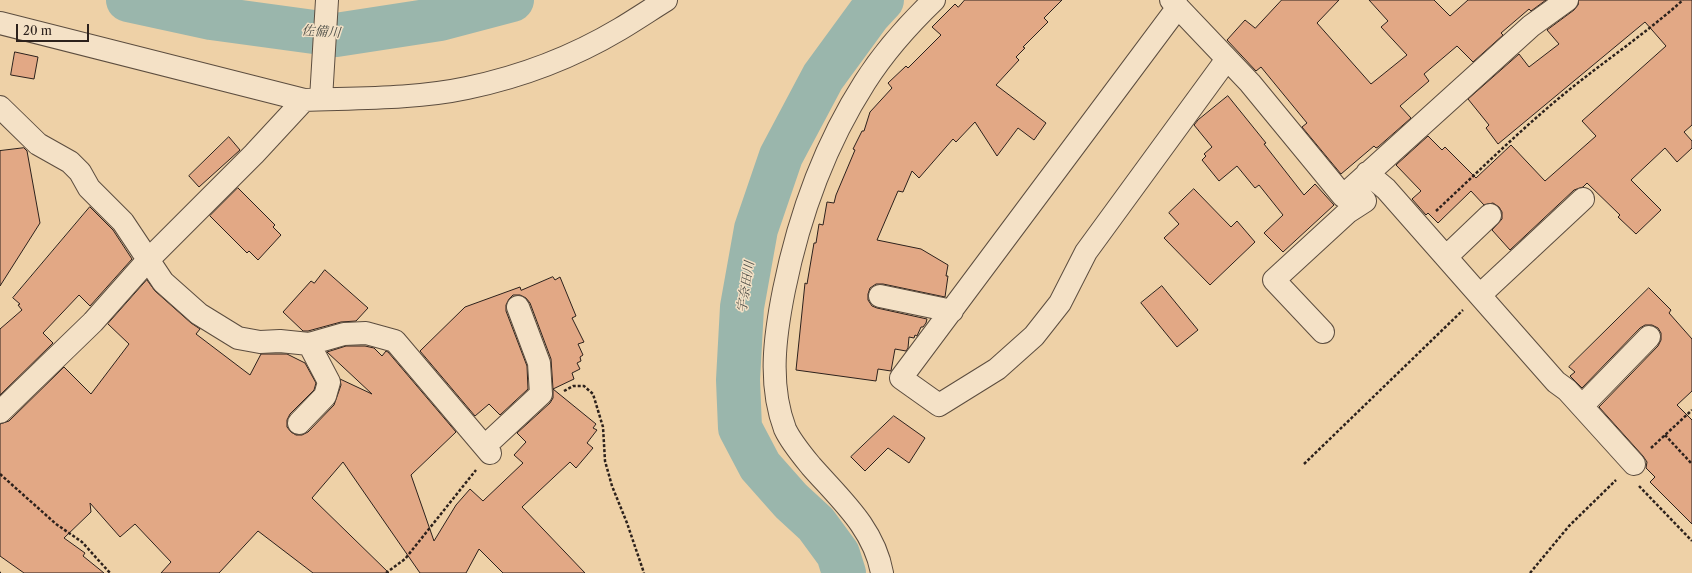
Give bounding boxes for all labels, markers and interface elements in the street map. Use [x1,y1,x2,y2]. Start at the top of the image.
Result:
scale bar [18,16,91,42]
text: 20 m [23,23,52,38]
water label: 佐備川 [301,23,341,41]
water label: 宇奈田川 [734,260,758,314]

